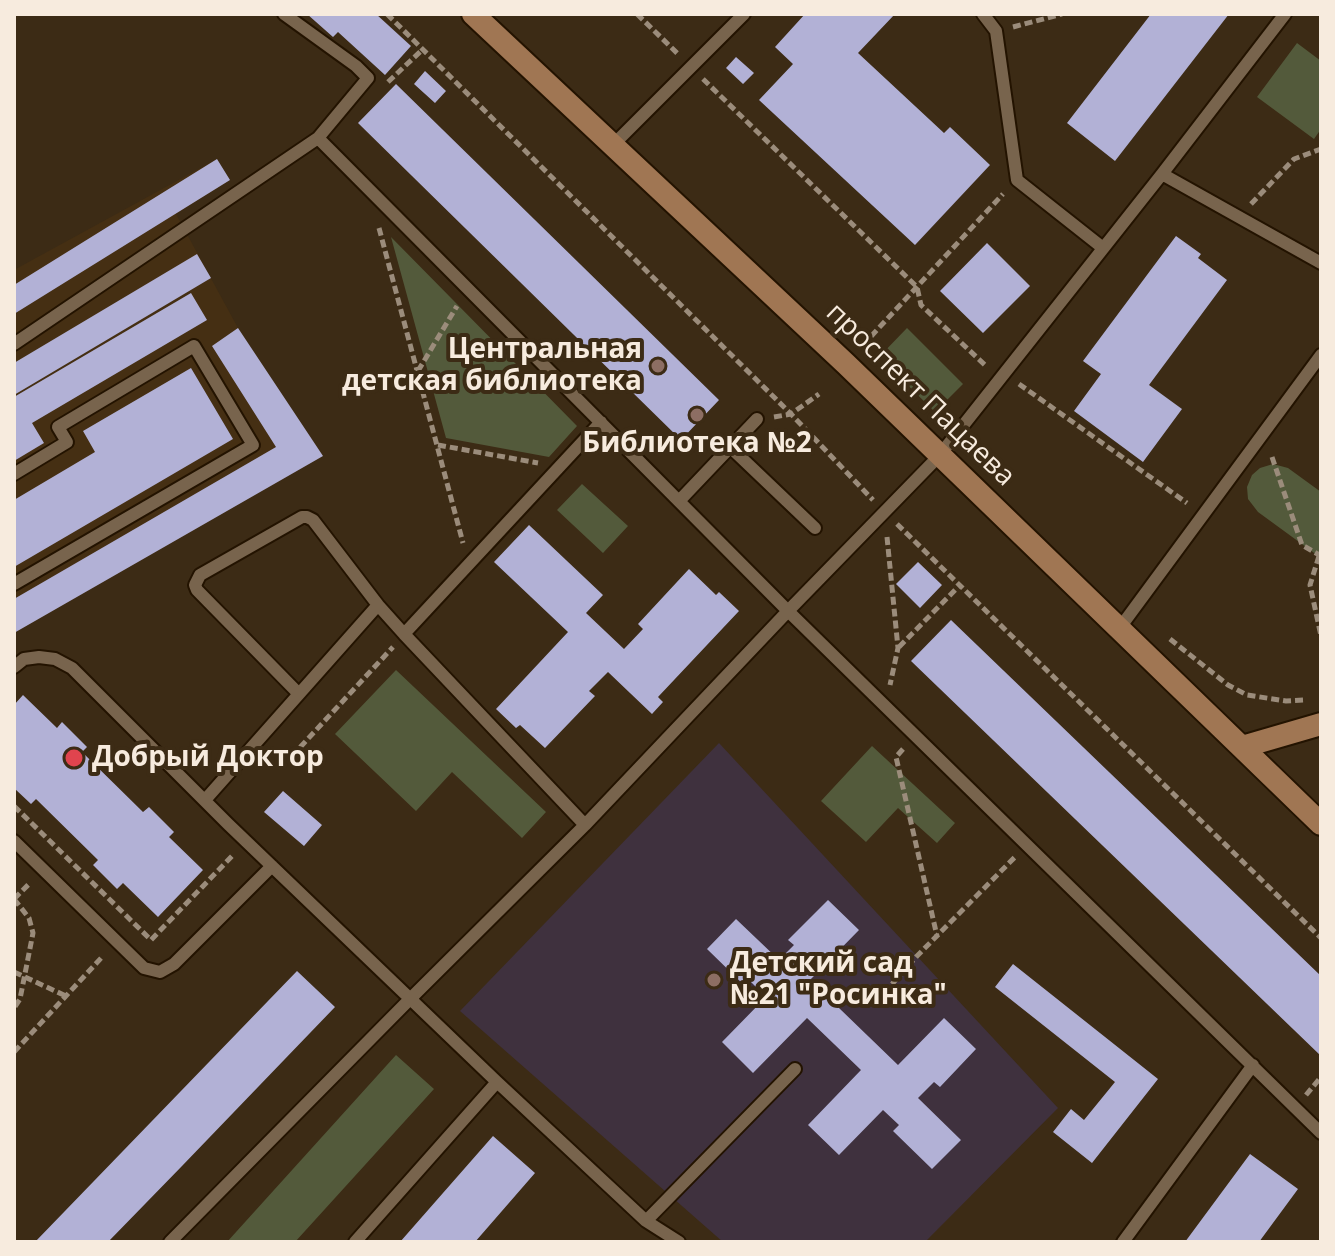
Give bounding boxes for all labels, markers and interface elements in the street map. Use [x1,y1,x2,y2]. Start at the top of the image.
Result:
street label: проспект Пацаева [819,296,1021,494]
place label: Центральная детская библиотека [342,333,642,399]
marker: Центральная детская библиотека [649,357,667,375]
marker: Библиотека №2 [688,406,706,424]
place label: Библиотека №2 [582,427,812,461]
place label: Добрый Доктор [92,741,324,775]
marker: Добрый Доктор [63,747,85,769]
place label: Детский сад №21 "Росинка" [730,947,947,1013]
marker: Детский сад №21 "Росинка" [705,971,723,989]

